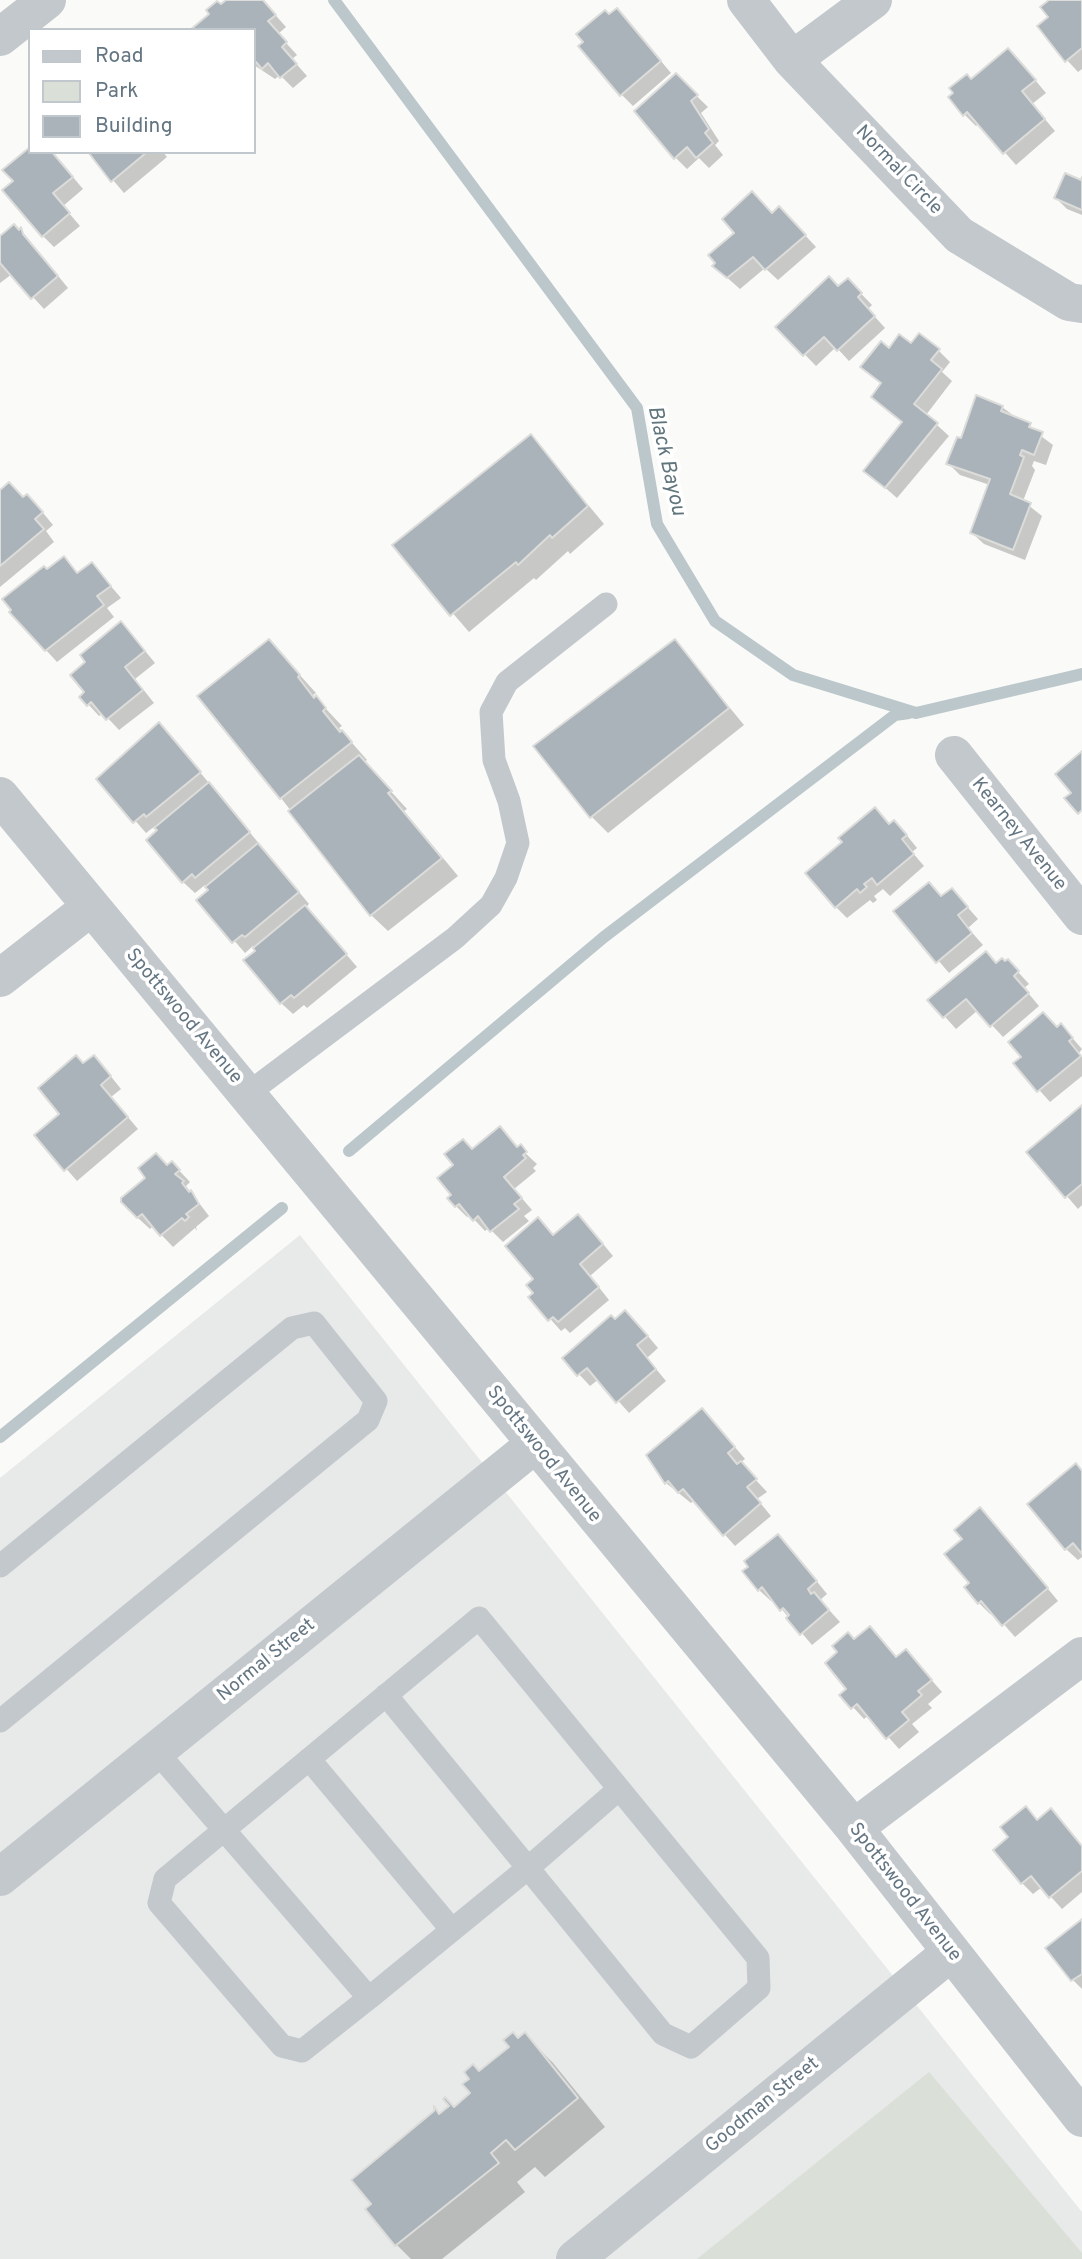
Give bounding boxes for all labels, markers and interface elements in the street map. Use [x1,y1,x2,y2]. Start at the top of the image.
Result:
legend [28,28,256,154]
text: Road [95,43,144,70]
text: Park [95,78,138,105]
text: Building [95,113,173,140]
street label: Normal Circle [850,121,946,221]
water label: Black Bayou [640,404,690,518]
street label: Kearney Avenue [966,774,1070,896]
street label: Spottswood Avenue [120,945,246,1089]
street label: Spottswood Avenue [481,1382,605,1528]
street label: Normal Street [213,1615,321,1707]
street label: Spottswood Avenue [843,1819,965,1967]
street label: Goodman Street [702,2053,824,2159]

